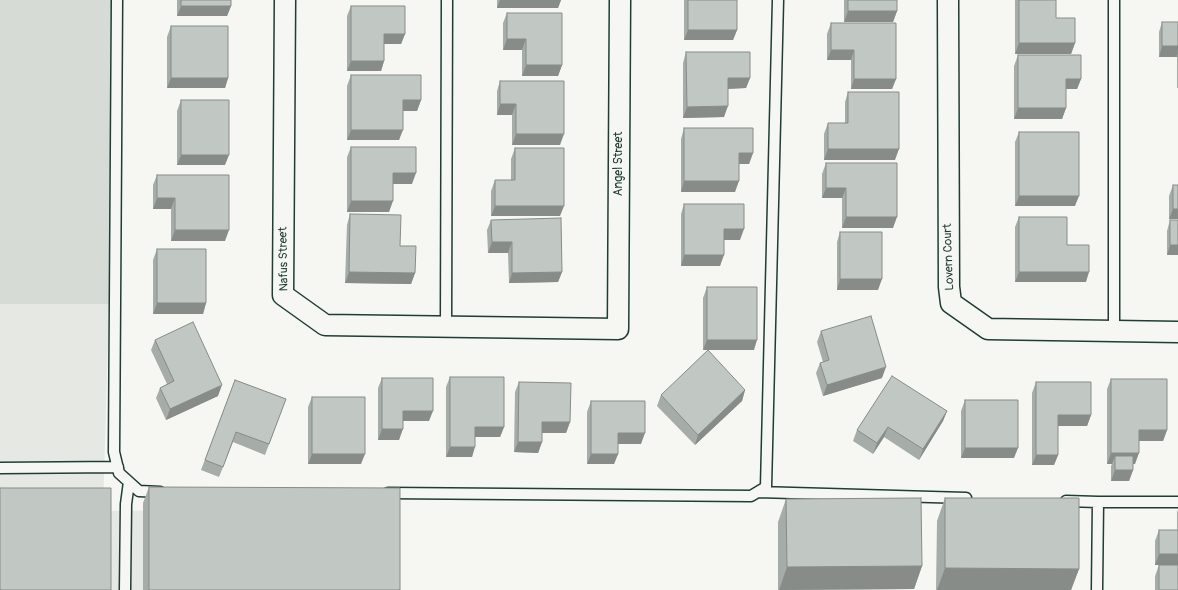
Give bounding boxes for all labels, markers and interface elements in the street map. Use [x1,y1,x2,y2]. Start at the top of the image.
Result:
street label: Angel Street [612,132,626,196]
street label: Lovern Court [941,223,957,291]
street label: Nafus Street [276,227,292,291]

